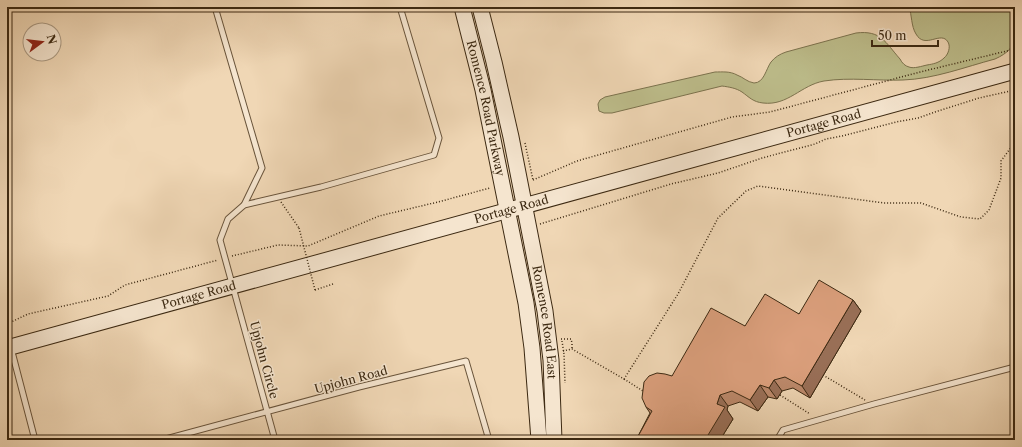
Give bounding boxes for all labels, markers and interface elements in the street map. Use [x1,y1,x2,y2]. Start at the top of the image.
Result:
north arrow [22,22,62,62]
scale bar [872,22,938,48]
text: 50 m [878,28,907,43]
text: N [44,33,60,46]
street label: Romence Road Parkway [464,39,508,178]
street label: Portage Road [785,106,863,140]
street label: Portage Road [472,191,551,226]
street label: Romence Road East [529,264,560,380]
street label: Portage Road [160,277,238,312]
street label: Upjohn Circle [247,319,282,401]
street label: Upjohn Road [313,362,390,396]

